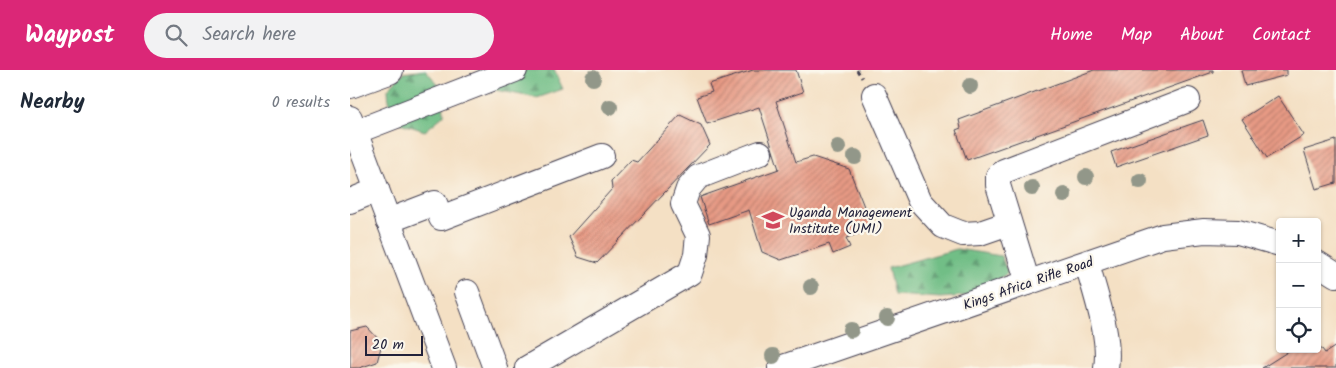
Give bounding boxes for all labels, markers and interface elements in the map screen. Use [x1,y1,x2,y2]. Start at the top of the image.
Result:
search box [144,13,494,58]
text: Waypost [25,16,114,55]
text: Search here [202,20,296,50]
icon: search [162,21,190,49]
text: Home [1050,21,1093,50]
text: Map [1121,21,1152,50]
text: About [1180,21,1224,50]
text: Contact [1252,21,1311,50]
text: Nearby [20,86,85,119]
text: 0 results [272,90,330,115]
place label: Uganda Management Institute (UMI) [789,202,913,240]
school or university icon: Uganda Management Institute (UMI) [760,207,786,233]
map controls [1276,218,1321,353]
button: + [1276,218,1321,263]
street label: Kings Africa Rifle Road [960,251,1097,317]
button: − [1276,263,1321,308]
button: locate [1276,308,1321,353]
scale bar [365,333,422,356]
text: 20 m [372,334,404,356]

